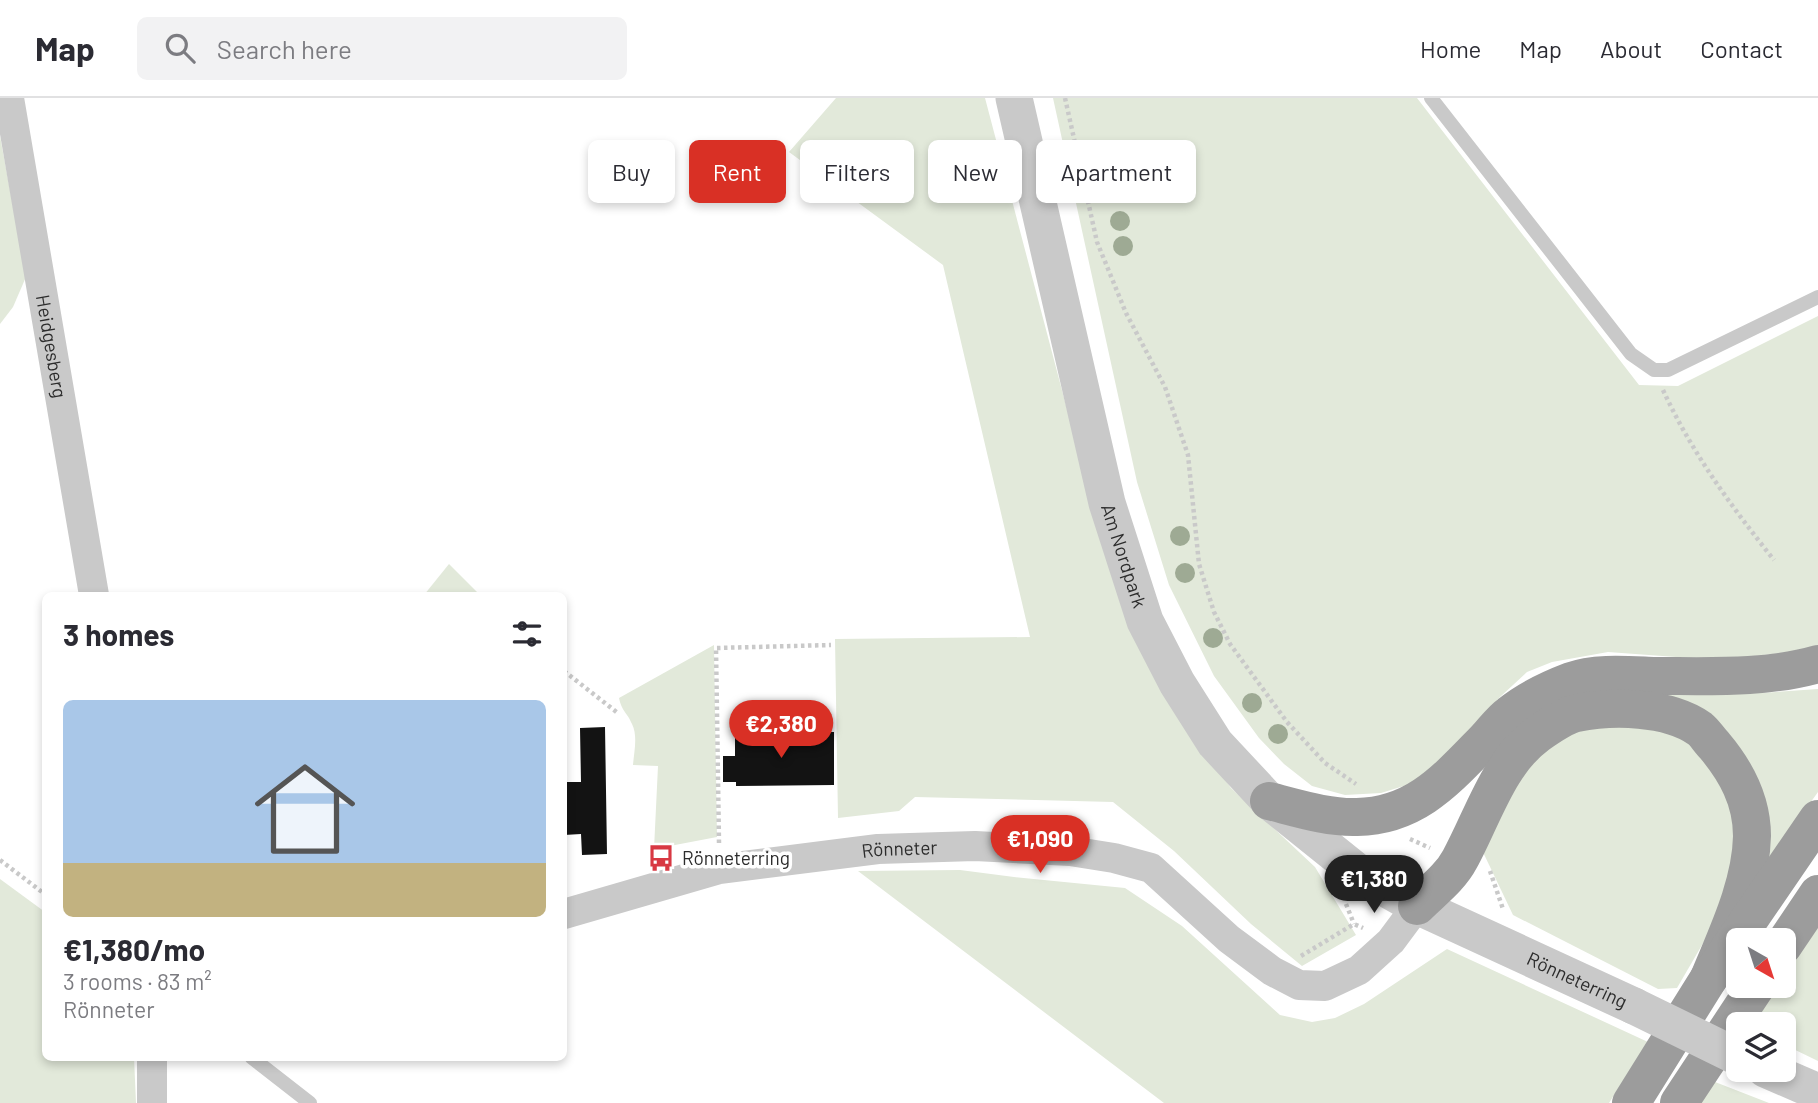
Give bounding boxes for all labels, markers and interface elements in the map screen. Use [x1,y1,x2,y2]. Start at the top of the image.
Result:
search box [137,17,627,80]
text: Map [35,28,95,68]
icon: search [161,29,199,67]
text: Search here [217,33,352,64]
text: Home [1420,34,1481,63]
text: Map [1519,34,1562,63]
text: About [1600,34,1662,63]
text: Contact [1700,34,1783,63]
chip: Buy [588,140,675,203]
chip: Rent [689,140,786,203]
chip: Filters [800,140,914,203]
chip: New [928,140,1022,203]
chip: Apartment [1036,140,1196,203]
street label: Heidgesberg [32,293,72,400]
street label: Am Nordpark [1097,501,1152,611]
icon: filters [508,615,546,653]
text: 3 homes [63,616,174,652]
pin: €2,380 [724,700,838,760]
text: €2,380 [745,709,817,737]
icon: home [242,746,368,872]
pin: €1,090 [983,816,1097,875]
text: €1,090 [1007,824,1073,852]
street label: Rönneter [860,835,938,862]
bus stop icon: Rönneterring [646,843,676,873]
place label: Rönneterring [682,846,790,869]
pin: €1,380 [1317,856,1431,915]
text: €1,380 [1341,864,1407,892]
north arrow [1726,928,1796,998]
map controls [1726,928,1796,1082]
text: €1,380/mo [63,931,205,967]
street label: Rönneterring [1524,946,1631,1012]
text: 3 rooms · 83 m² [63,967,212,995]
text: Rönneter [63,995,155,1023]
button: layers [1726,1012,1796,1082]

